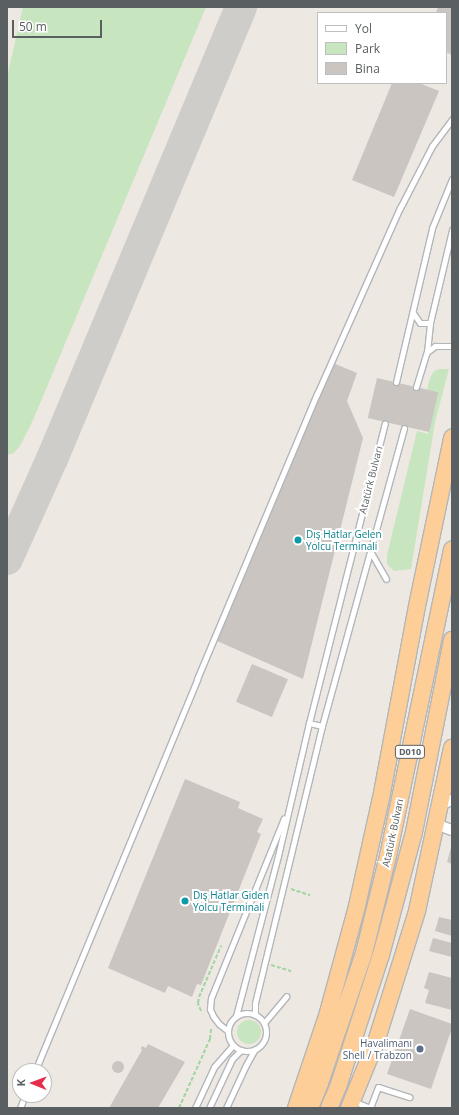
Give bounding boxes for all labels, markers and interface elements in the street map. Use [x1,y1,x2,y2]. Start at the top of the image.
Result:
scale bar [14,12,104,38]
legend [317,12,447,84]
text: 50 m [19,18,47,35]
text: Yol [355,20,372,37]
text: Park [355,40,380,57]
text: Bina [355,60,380,77]
street label: Atatürk Bulvarı [357,445,385,515]
place label: Dış Hatlar Gelen Yolcu Terminali [306,528,382,552]
marker: Dış Hatlar Gelen Yolcu Terminali [293,535,303,545]
road number: D010 [394,745,426,759]
street label: Atatürk Bulvarı [380,798,406,868]
place label: Dış Hatlar Giden Yolcu Terminali [193,889,269,912]
marker: Dış Hatlar Giden Yolcu Terminali [180,896,190,906]
place label: Havalimanı Shell / Trabzon [343,1037,412,1060]
marker: Havalimanı Shell / Trabzon [415,1044,425,1054]
north arrow [12,1063,52,1103]
text: K [13,1079,28,1087]

